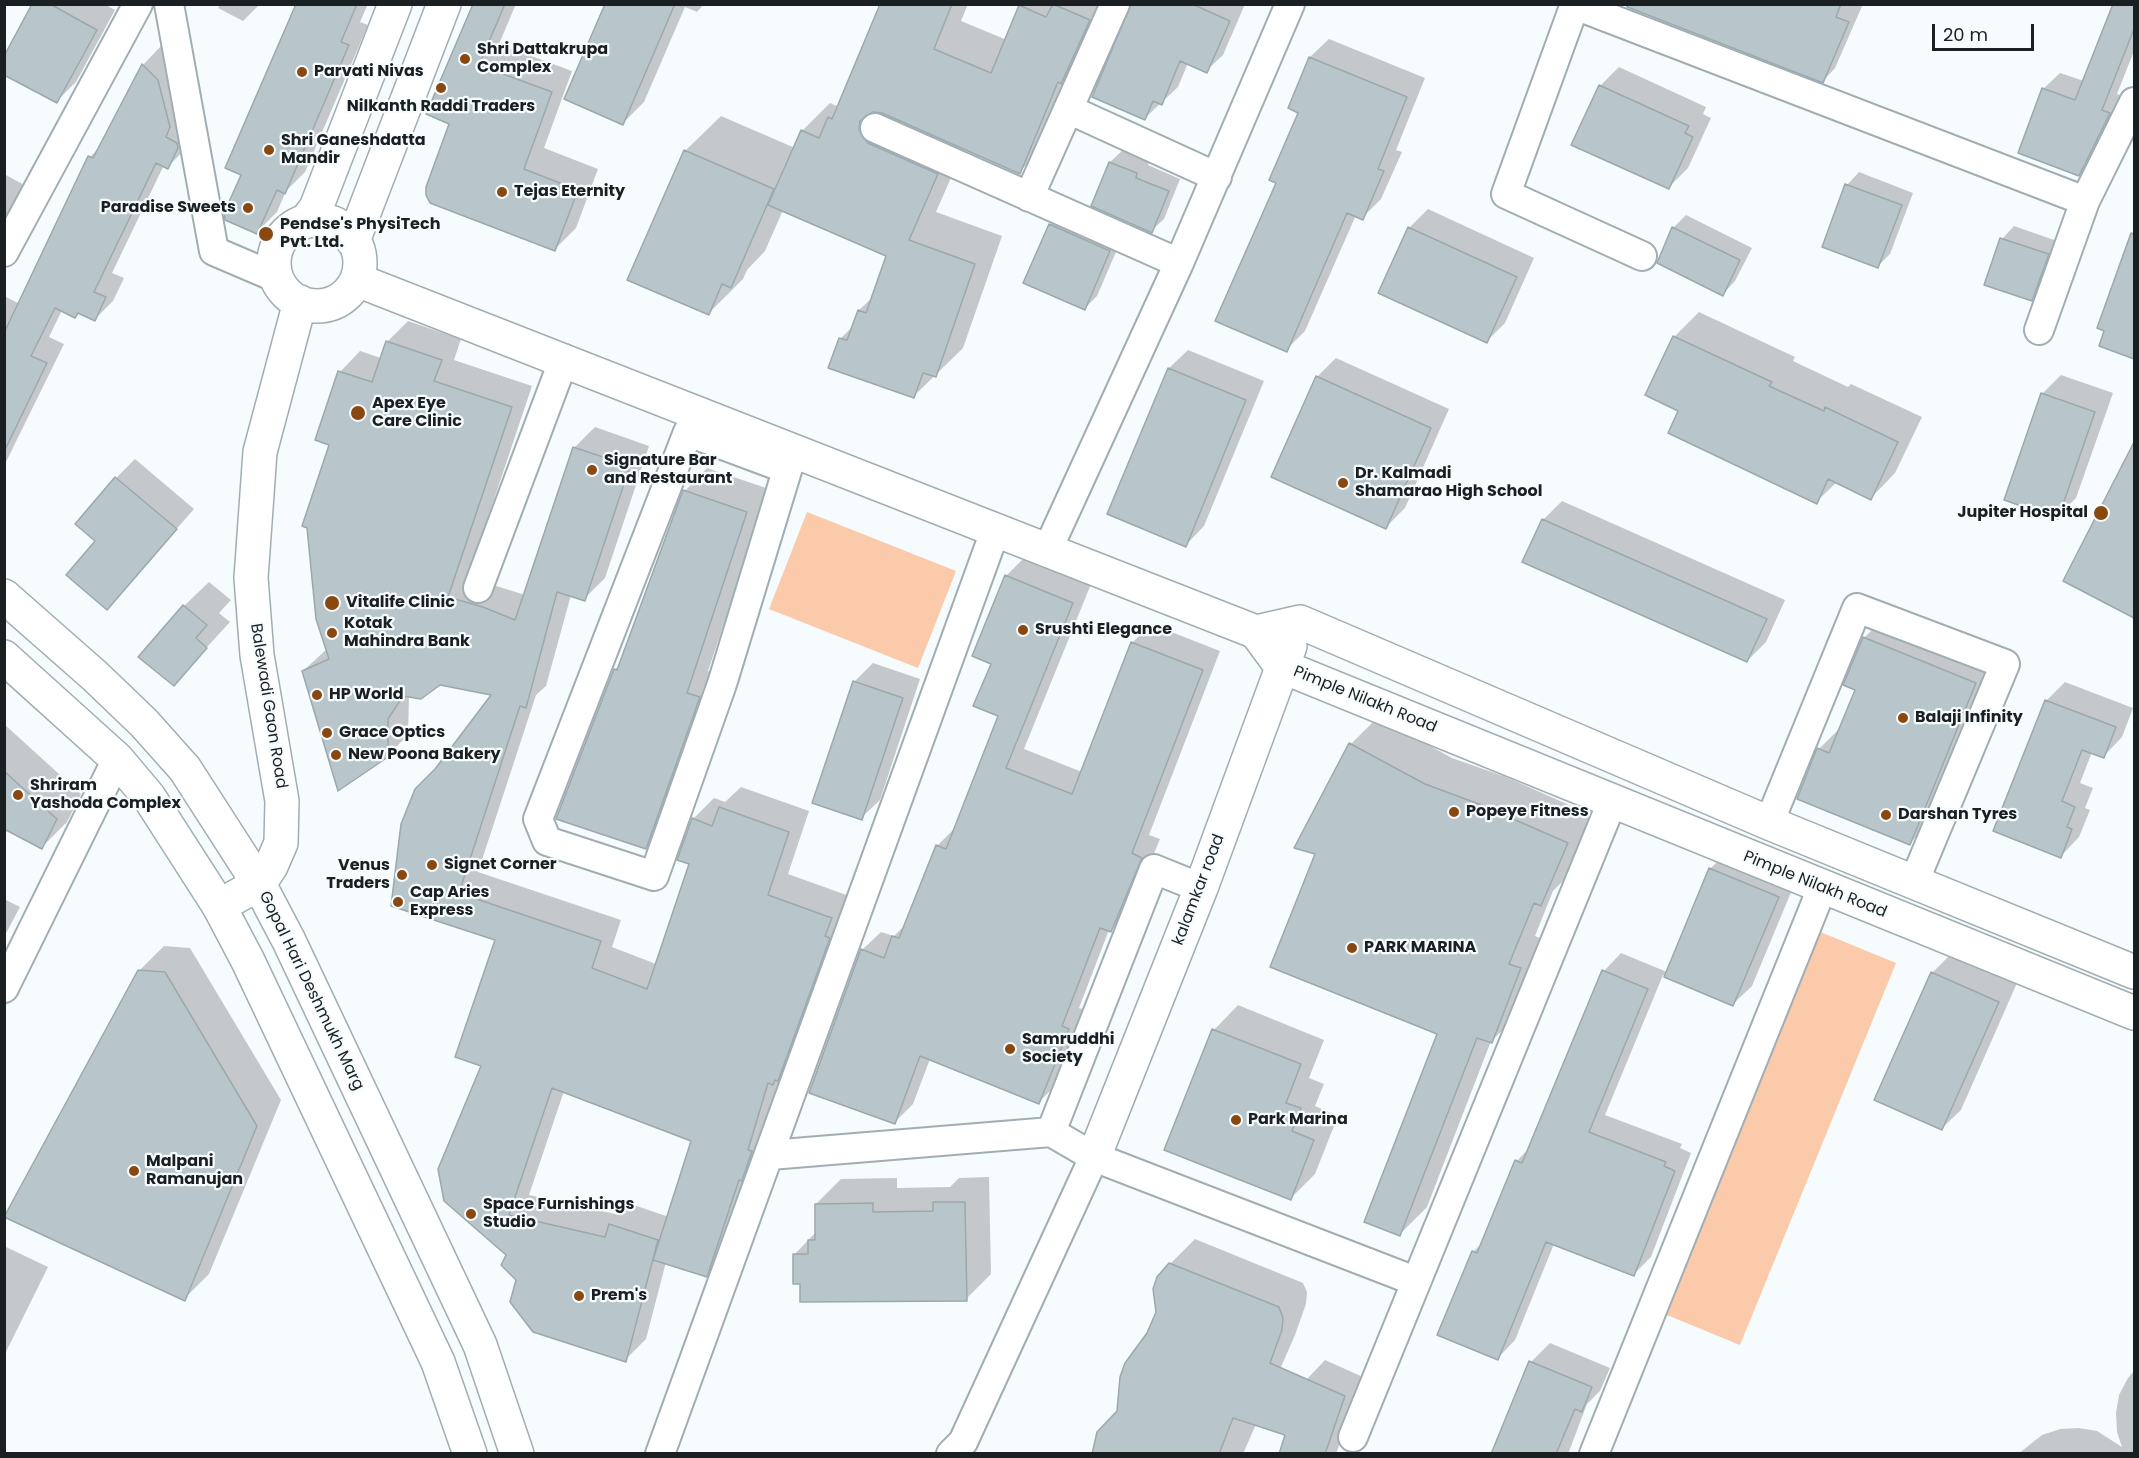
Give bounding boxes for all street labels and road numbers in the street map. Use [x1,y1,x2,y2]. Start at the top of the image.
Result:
street label: Balewadi Gaon Road [245,622,291,790]
street label: Pimple Nilakh Road [1291,662,1439,738]
street label: kalamkar road [1169,832,1229,948]
street label: Pimple Nilakh Road [1741,847,1889,923]
street label: Gopal Hari Deshmukh Marg [254,888,368,1094]

